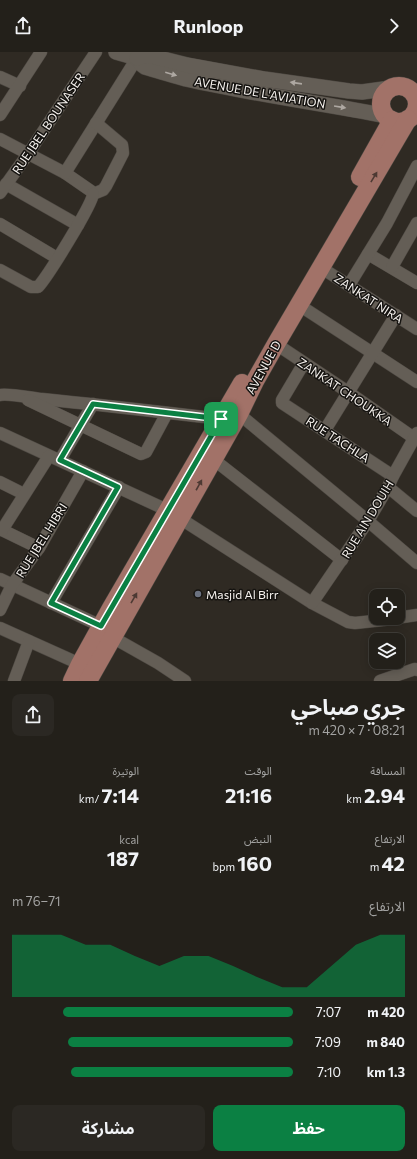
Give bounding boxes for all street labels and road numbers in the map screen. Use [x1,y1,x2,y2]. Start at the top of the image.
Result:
street label: RUE JBEL BOUNASER [9,70,88,177]
street label: AVENUE DE L'AVIATION [193,74,327,110]
street label: ZANKAT NIRA [332,271,406,325]
street label: AVENUE D [243,338,283,396]
street label: ZANKAT CHOUKKA [295,354,395,428]
street label: RUE TACHLA [304,413,372,465]
street label: RUE AIN DOUIH [338,477,396,561]
street label: RUE JBEL HIBRI [13,500,70,580]

